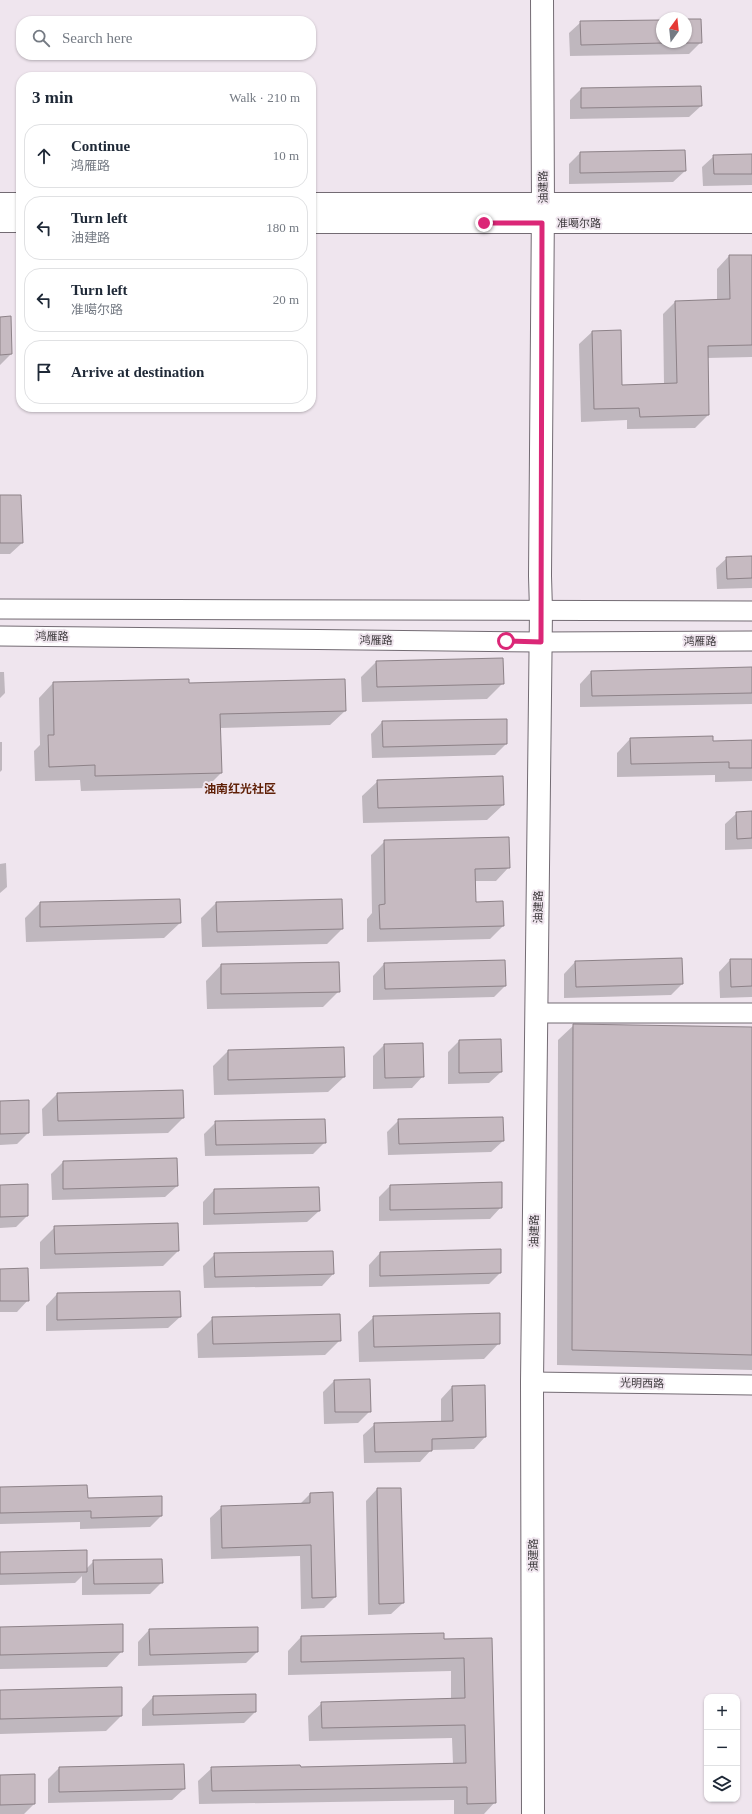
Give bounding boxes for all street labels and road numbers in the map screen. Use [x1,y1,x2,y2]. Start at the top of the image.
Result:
street label: 油建路 [537,170,549,204]
street label: 准噶尔路 [557,217,601,229]
street label: 鸿雁路 [35,630,69,642]
street label: 鸿雁路 [359,634,393,646]
street label: 鸿雁路 [684,635,717,647]
street label: 油建路 [532,890,544,924]
street label: 油建路 [528,1214,540,1248]
street label: 光明西路 [620,1377,664,1389]
street label: 油建路 [527,1539,539,1572]

